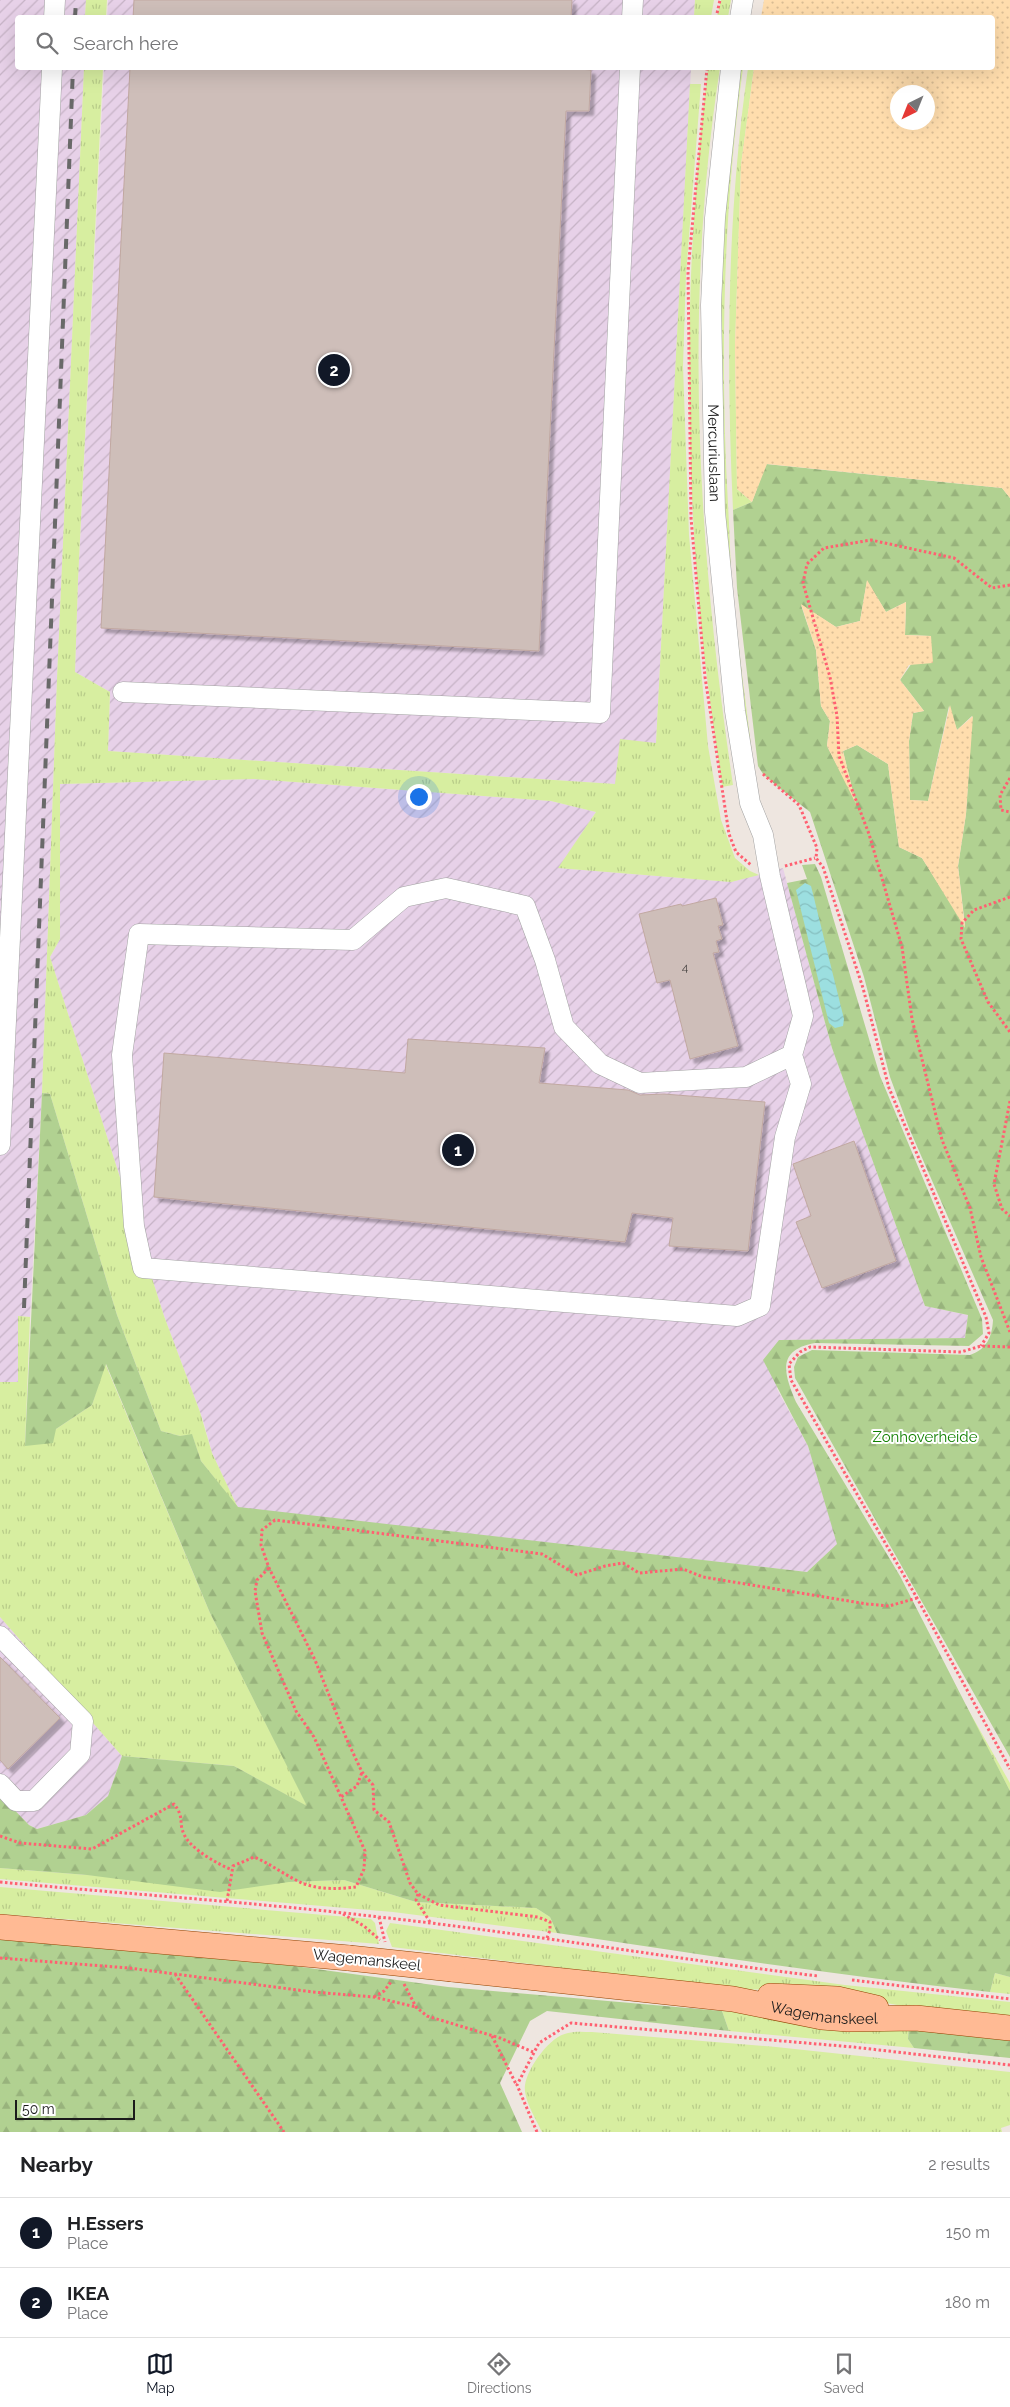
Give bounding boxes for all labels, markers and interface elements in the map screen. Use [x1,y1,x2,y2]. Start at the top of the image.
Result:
search box [15,15,995,70]
icon: search [33,29,61,57]
text: Search here [73,32,179,54]
north arrow [890,85,935,130]
pin: 2 [318,351,350,389]
street label: Mercuriuslaan [704,404,724,502]
your location [406,784,432,810]
house number: 4 [682,960,689,974]
pin: 1 [442,1131,474,1169]
park label: Zonhoverheide [872,1428,978,1446]
street label: Wagemanskeel [312,1945,423,1975]
street label: Wagemanskeel [769,1998,879,2028]
scale bar [15,2097,135,2120]
text: 50 m [22,2101,55,2117]
text: Nearby [20,2152,93,2177]
text: 2 results [928,2155,990,2174]
text: H.Essers [67,2212,144,2234]
text: 1 [32,2223,40,2242]
text: 150 m [946,2223,990,2242]
text: Place [67,2234,108,2253]
text: IKEA [67,2282,109,2304]
text: 2 [31,2293,41,2312]
text: 180 m [945,2293,990,2312]
text: Place [67,2304,108,2323]
tab: Map [146,2350,175,2396]
tab: Directions [467,2350,532,2396]
tab: Saved [824,2350,864,2396]

